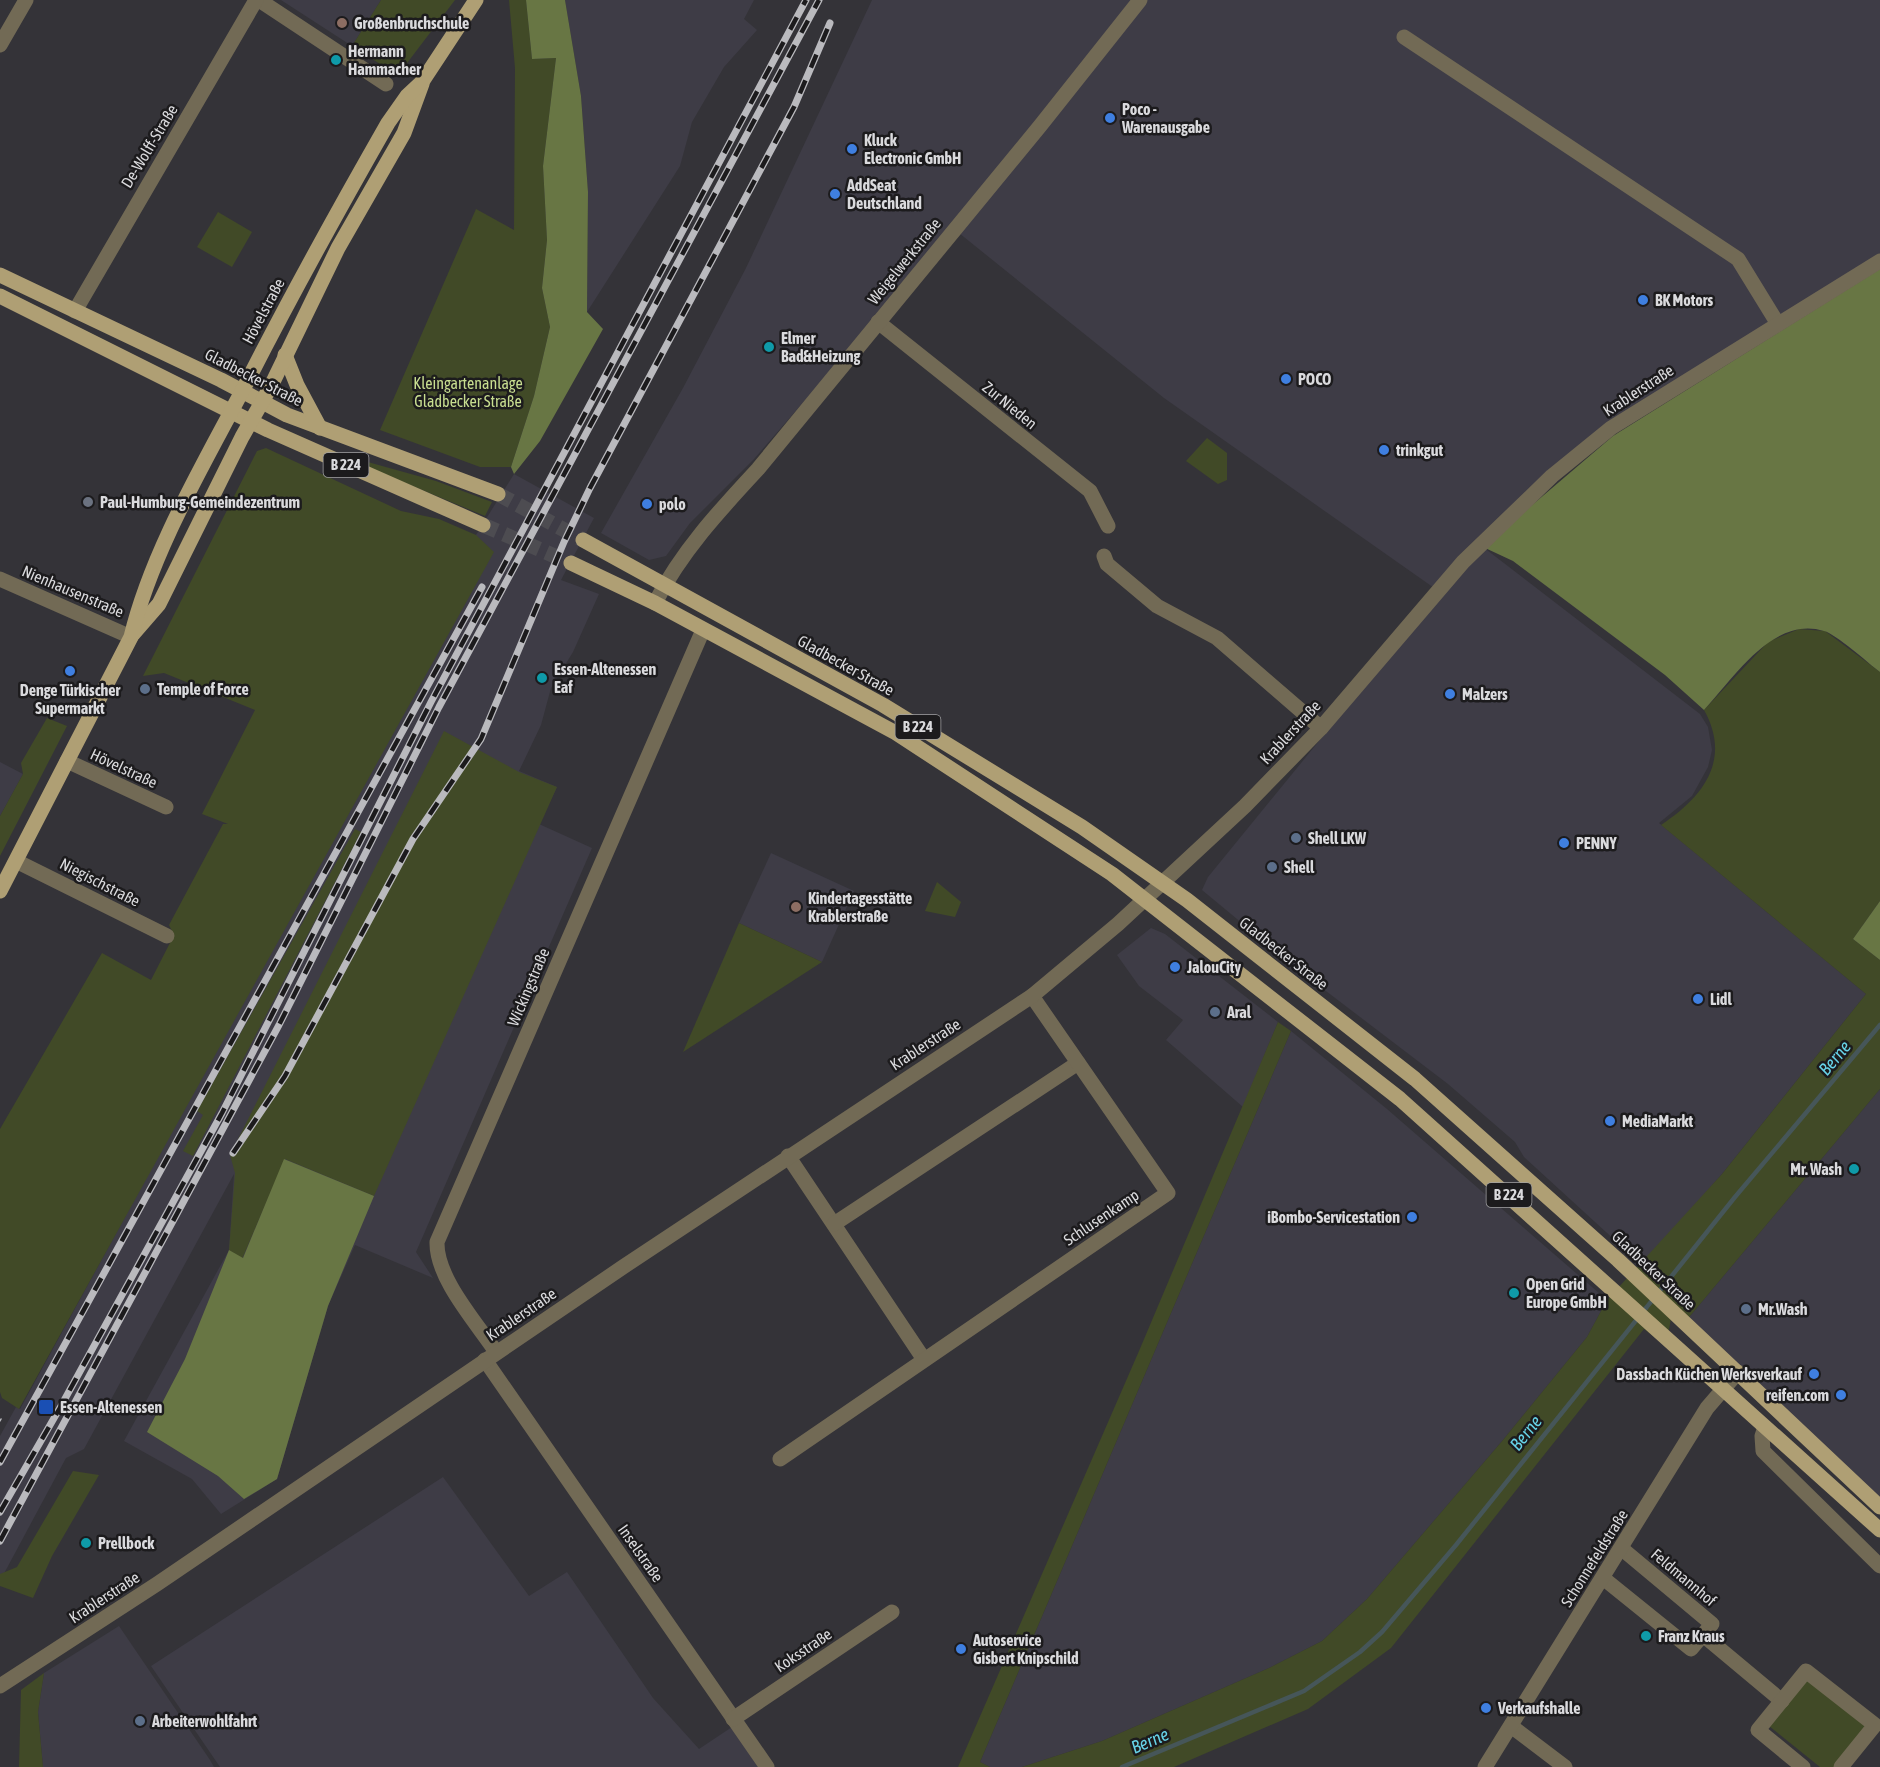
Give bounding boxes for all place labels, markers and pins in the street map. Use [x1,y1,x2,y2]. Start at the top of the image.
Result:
place label: Großenbruchschule [354,14,469,32]
marker: Großenbruchschule [335,16,349,30]
place label: Hermann Hammacher [348,42,421,78]
marker: Hermann Hammacher [329,53,343,67]
place label: Poco - Warenausgabe [1121,100,1210,136]
marker: Poco - Warenausgabe [1103,111,1117,125]
place label: Kluck Electronic GmbH [864,131,961,167]
marker: Kluck Electronic GmbH [845,142,859,156]
place label: AddSeat Deutschland [846,176,922,212]
marker: AddSeat Deutschland [828,187,842,201]
place label: BK Motors [1655,291,1714,309]
marker: BK Motors [1636,293,1650,307]
place label: Elmer Bad&Heizung [781,329,860,365]
marker: Elmer Bad&Heizung [762,340,776,354]
place label: POCO [1298,370,1331,388]
marker: POCO [1279,372,1293,386]
place label: trinkgut [1395,441,1443,459]
marker: trinkgut [1377,443,1391,457]
place label: Paul-Humburg-Gemeindezentrum [100,493,300,511]
marker: Paul-Humburg-Gemeindezentrum [81,495,95,509]
place label: polo [659,495,686,513]
marker: polo [640,497,654,511]
place label: Essen-Altenessen Eaf [554,660,657,696]
marker: Denge Türkischer Supermarkt [63,664,77,678]
marker: Essen-Altenessen Eaf [535,671,549,685]
place label: Temple of Force [157,680,249,698]
place label: Denge Türkischer Supermarkt [20,681,121,717]
marker: Temple of Force [138,682,152,696]
place label: Malzers [1462,685,1508,703]
marker: Malzers [1443,687,1457,701]
place label: Shell LKW [1308,829,1366,847]
marker: Shell LKW [1289,831,1303,845]
place label: PENNY [1576,834,1618,852]
marker: PENNY [1557,836,1571,850]
place label: Shell [1284,858,1315,876]
marker: Shell [1265,860,1279,874]
place label: Kindertagesstätte Krablerstraße [808,889,912,925]
marker: Kindertagesstätte Krablerstraße [789,900,803,914]
place label: JalouCity [1186,958,1241,976]
marker: JalouCity [1168,960,1182,974]
place label: Lidl [1710,990,1732,1008]
marker: Lidl [1691,992,1705,1006]
place label: Aral [1226,1003,1252,1021]
marker: Aral [1208,1005,1222,1019]
place label: MediaMarkt [1622,1112,1694,1130]
marker: MediaMarkt [1603,1114,1617,1128]
place label: Mr. Wash [1790,1160,1842,1178]
marker: Mr. Wash [1847,1162,1861,1176]
place label: iBombo-Servicestation [1267,1208,1400,1226]
marker: iBombo-Servicestation [1405,1210,1419,1224]
place label: Open Grid Europe GmbH [1526,1275,1607,1311]
marker: Open Grid Europe GmbH [1507,1286,1521,1300]
place label: Mr.Wash [1758,1300,1808,1318]
marker: Mr.Wash [1739,1302,1753,1316]
place label: Dassbach Küchen Werksverkauf [1616,1365,1803,1383]
marker: Dassbach Küchen Werksverkauf [1807,1367,1821,1381]
place label: reifen.com [1766,1386,1829,1404]
marker: reifen.com [1834,1388,1848,1402]
marker: Essen-Altenessen [37,1398,55,1416]
place label: Essen-Altenessen [60,1398,163,1416]
place label: Prellbock [98,1534,155,1552]
marker: Prellbock [79,1536,93,1550]
place label: Franz Kraus [1658,1627,1725,1645]
marker: Franz Kraus [1639,1629,1653,1643]
place label: Autoservice Gisbert Knipschild [972,1631,1079,1667]
marker: Autoservice Gisbert Knipschild [954,1642,968,1656]
place label: Verkaufshalle [1497,1699,1580,1717]
marker: Verkaufshalle [1479,1701,1493,1715]
place label: Arbeiterwohlfahrt [151,1712,258,1730]
marker: Arbeiterwohlfahrt [133,1714,147,1728]

